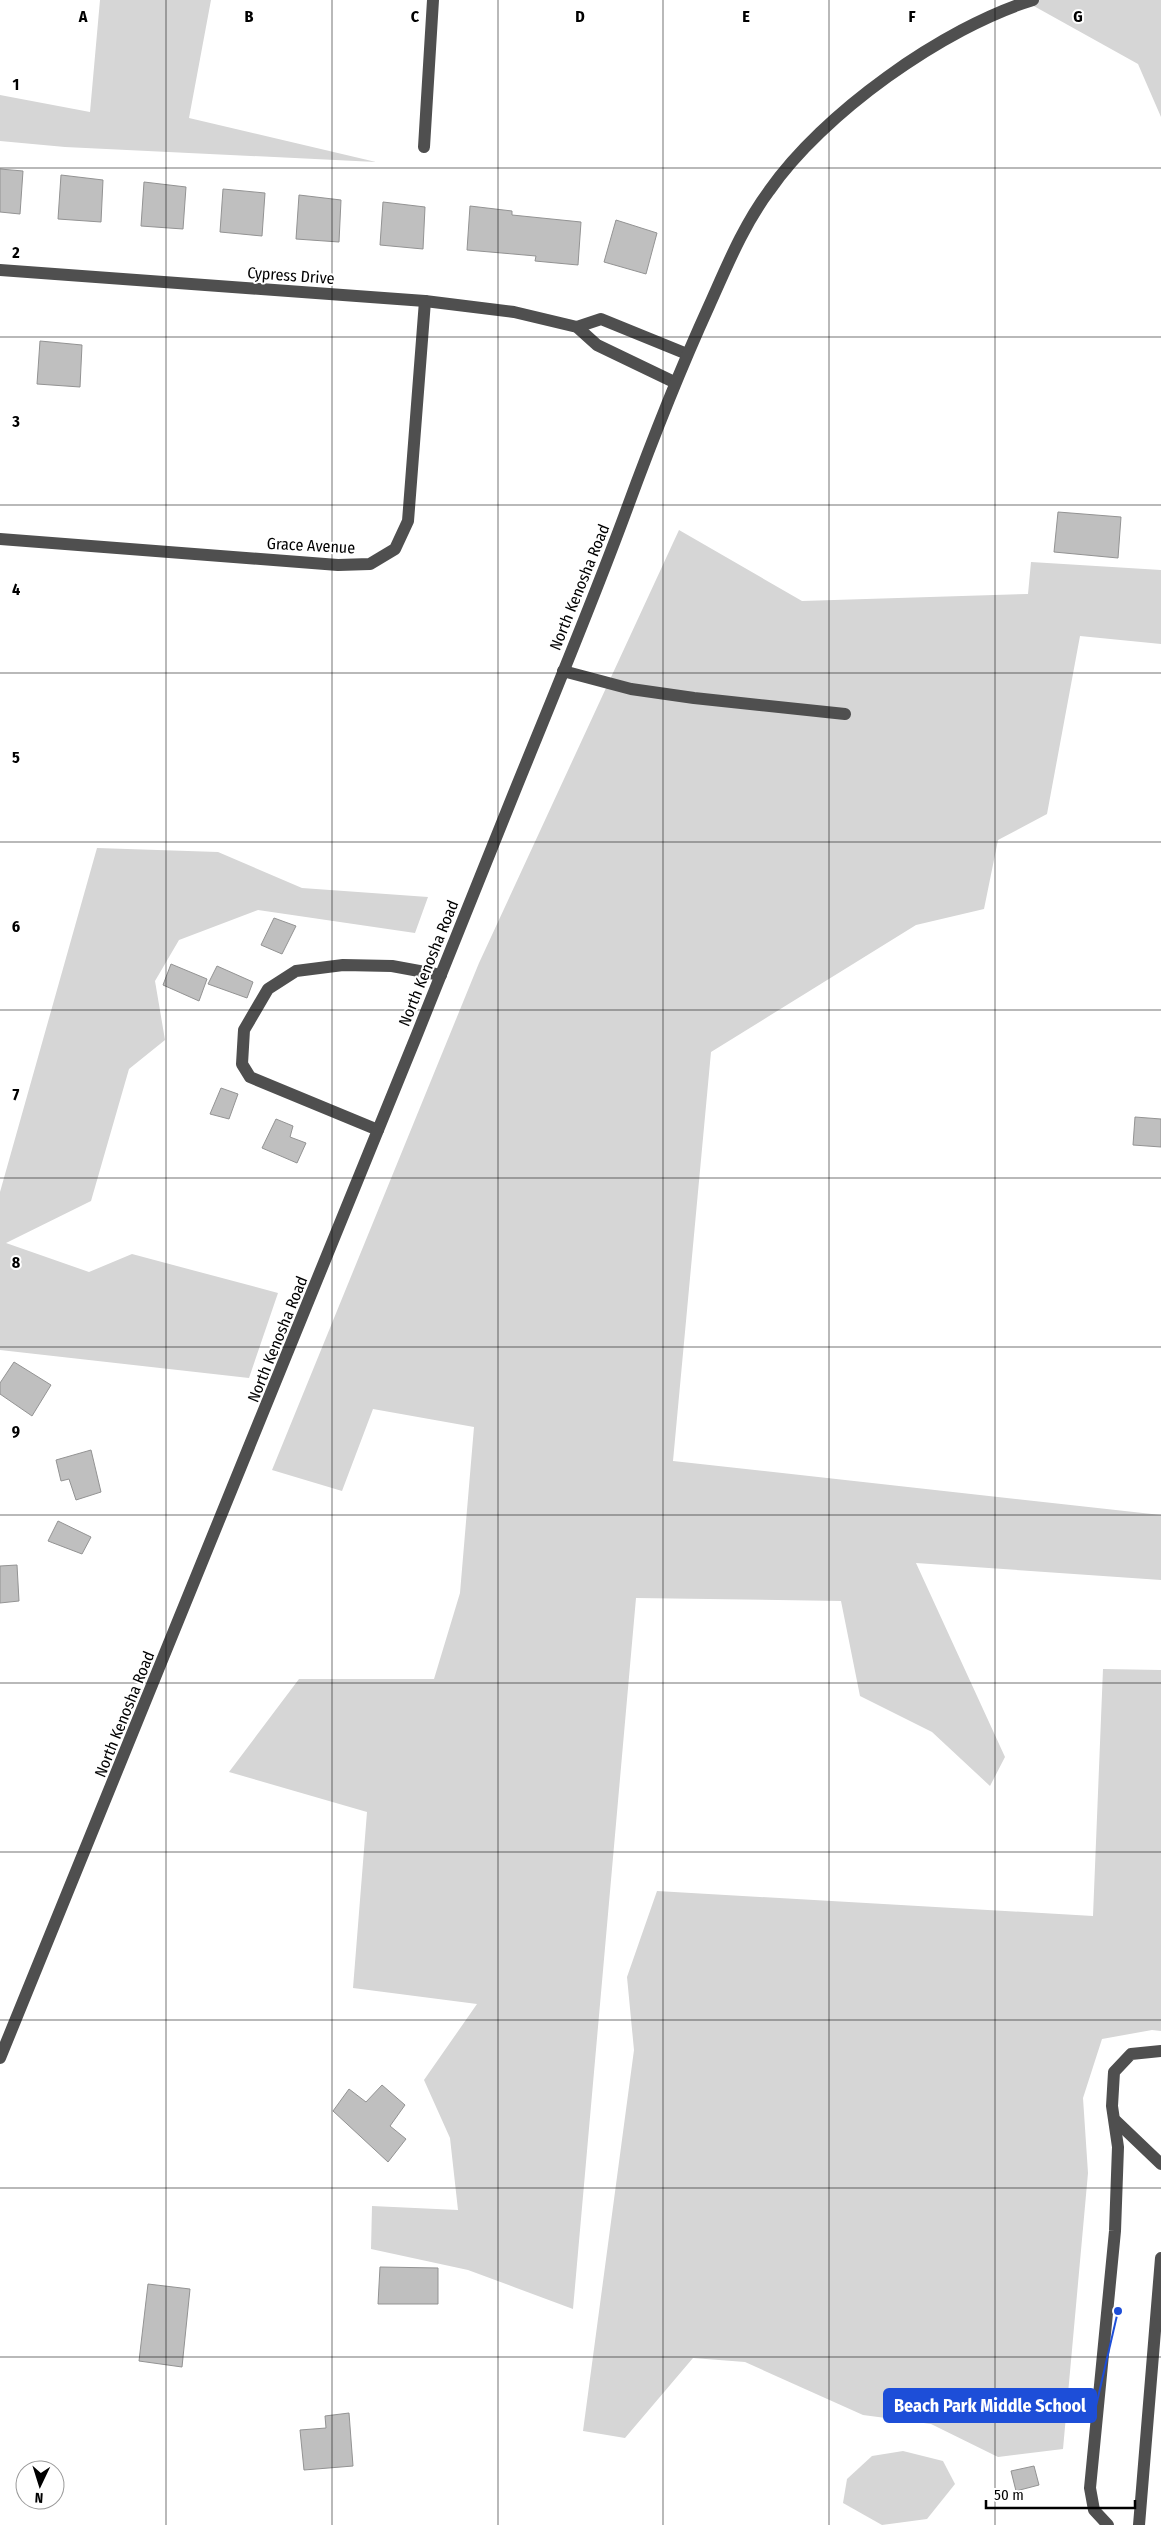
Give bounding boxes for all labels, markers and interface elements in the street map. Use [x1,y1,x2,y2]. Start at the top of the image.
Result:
text: A [78,7,88,26]
text: B [245,7,254,26]
text: C [411,7,420,26]
text: D [575,7,585,26]
text: E [742,7,750,26]
text: F [908,7,916,26]
text: G [1073,7,1083,26]
text: 1 [13,75,19,94]
text: 2 [11,243,20,262]
street label: Cypress Drive [247,263,335,288]
text: 3 [11,412,20,431]
street label: North Kenosha Road [546,521,613,653]
street label: Grace Avenue [266,534,356,557]
text: 4 [12,580,20,599]
text: 5 [12,748,20,767]
street label: North Kenosha Road [395,897,462,1029]
text: 6 [12,917,20,936]
text: 7 [13,1085,20,1104]
text: 8 [12,1253,21,1272]
street label: North Kenosha Road [244,1273,311,1405]
text: 9 [12,1422,20,1441]
street label: North Kenosha Road [91,1648,158,1780]
callout: Beach Park Middle School [884,2389,1096,2422]
text: Beach Park Middle School [894,2395,1086,2417]
north arrow [15,2460,65,2510]
scale bar [986,2478,1135,2510]
text: 50 m [994,2486,1024,2504]
text: N [34,2489,44,2506]

